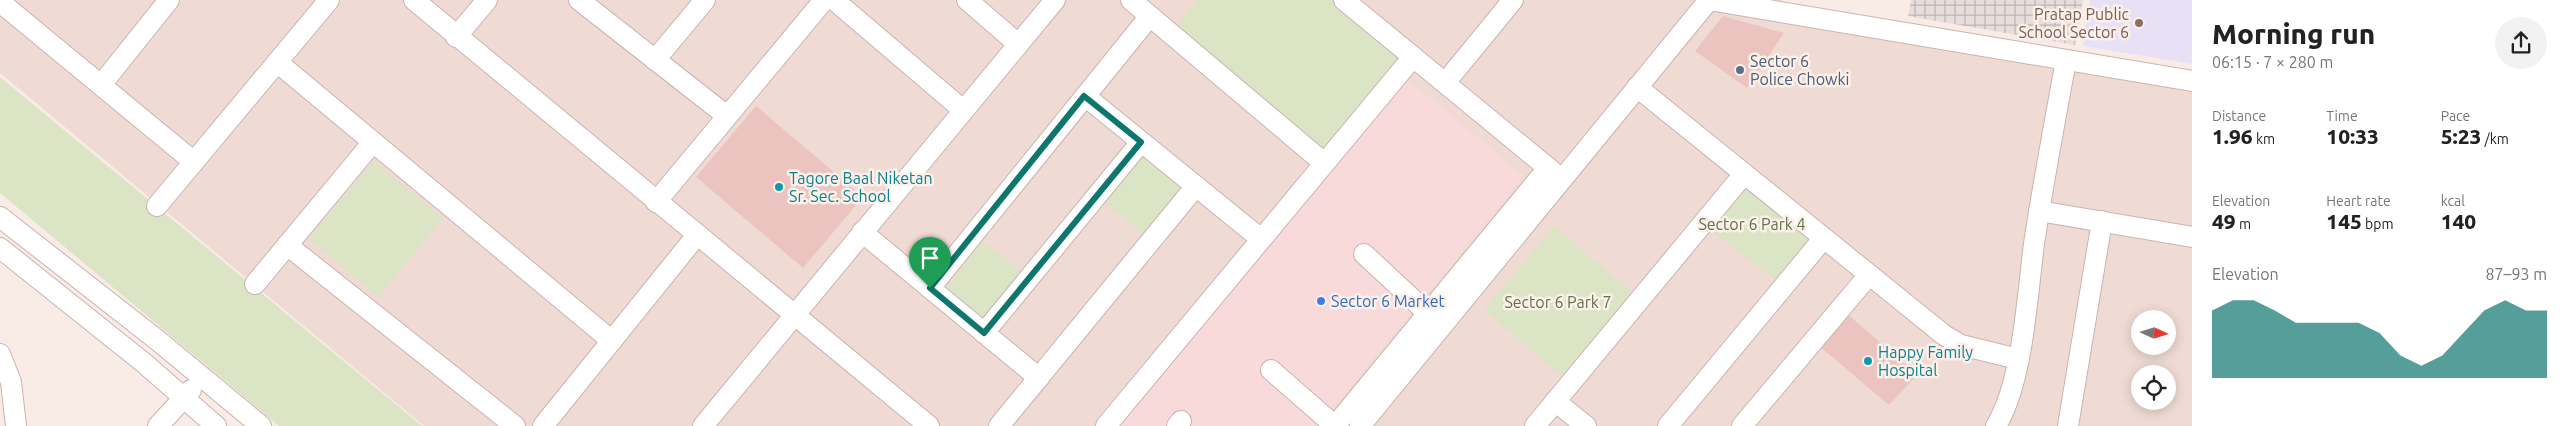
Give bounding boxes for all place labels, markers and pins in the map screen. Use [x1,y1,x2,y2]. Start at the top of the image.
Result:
place label: Pratap Public School Sector 6 [2018,5,2130,41]
marker: Pratap Public School Sector 6 [2133,17,2145,29]
place label: Sector 6 Police Chowki [1750,52,1849,88]
marker: Sector 6 Police Chowki [1734,64,1746,76]
place label: Tagore Baal Niketan Sr. Sec. School [789,169,933,205]
marker: Tagore Baal Niketan Sr. Sec. School [773,181,785,193]
pin [909,237,951,288]
place label: Sector 6 Market [1331,292,1446,310]
marker: Sector 6 Market [1315,295,1327,307]
place label: Happy Family Hospital [1878,343,1973,379]
marker: Happy Family Hospital [1862,355,1874,367]

